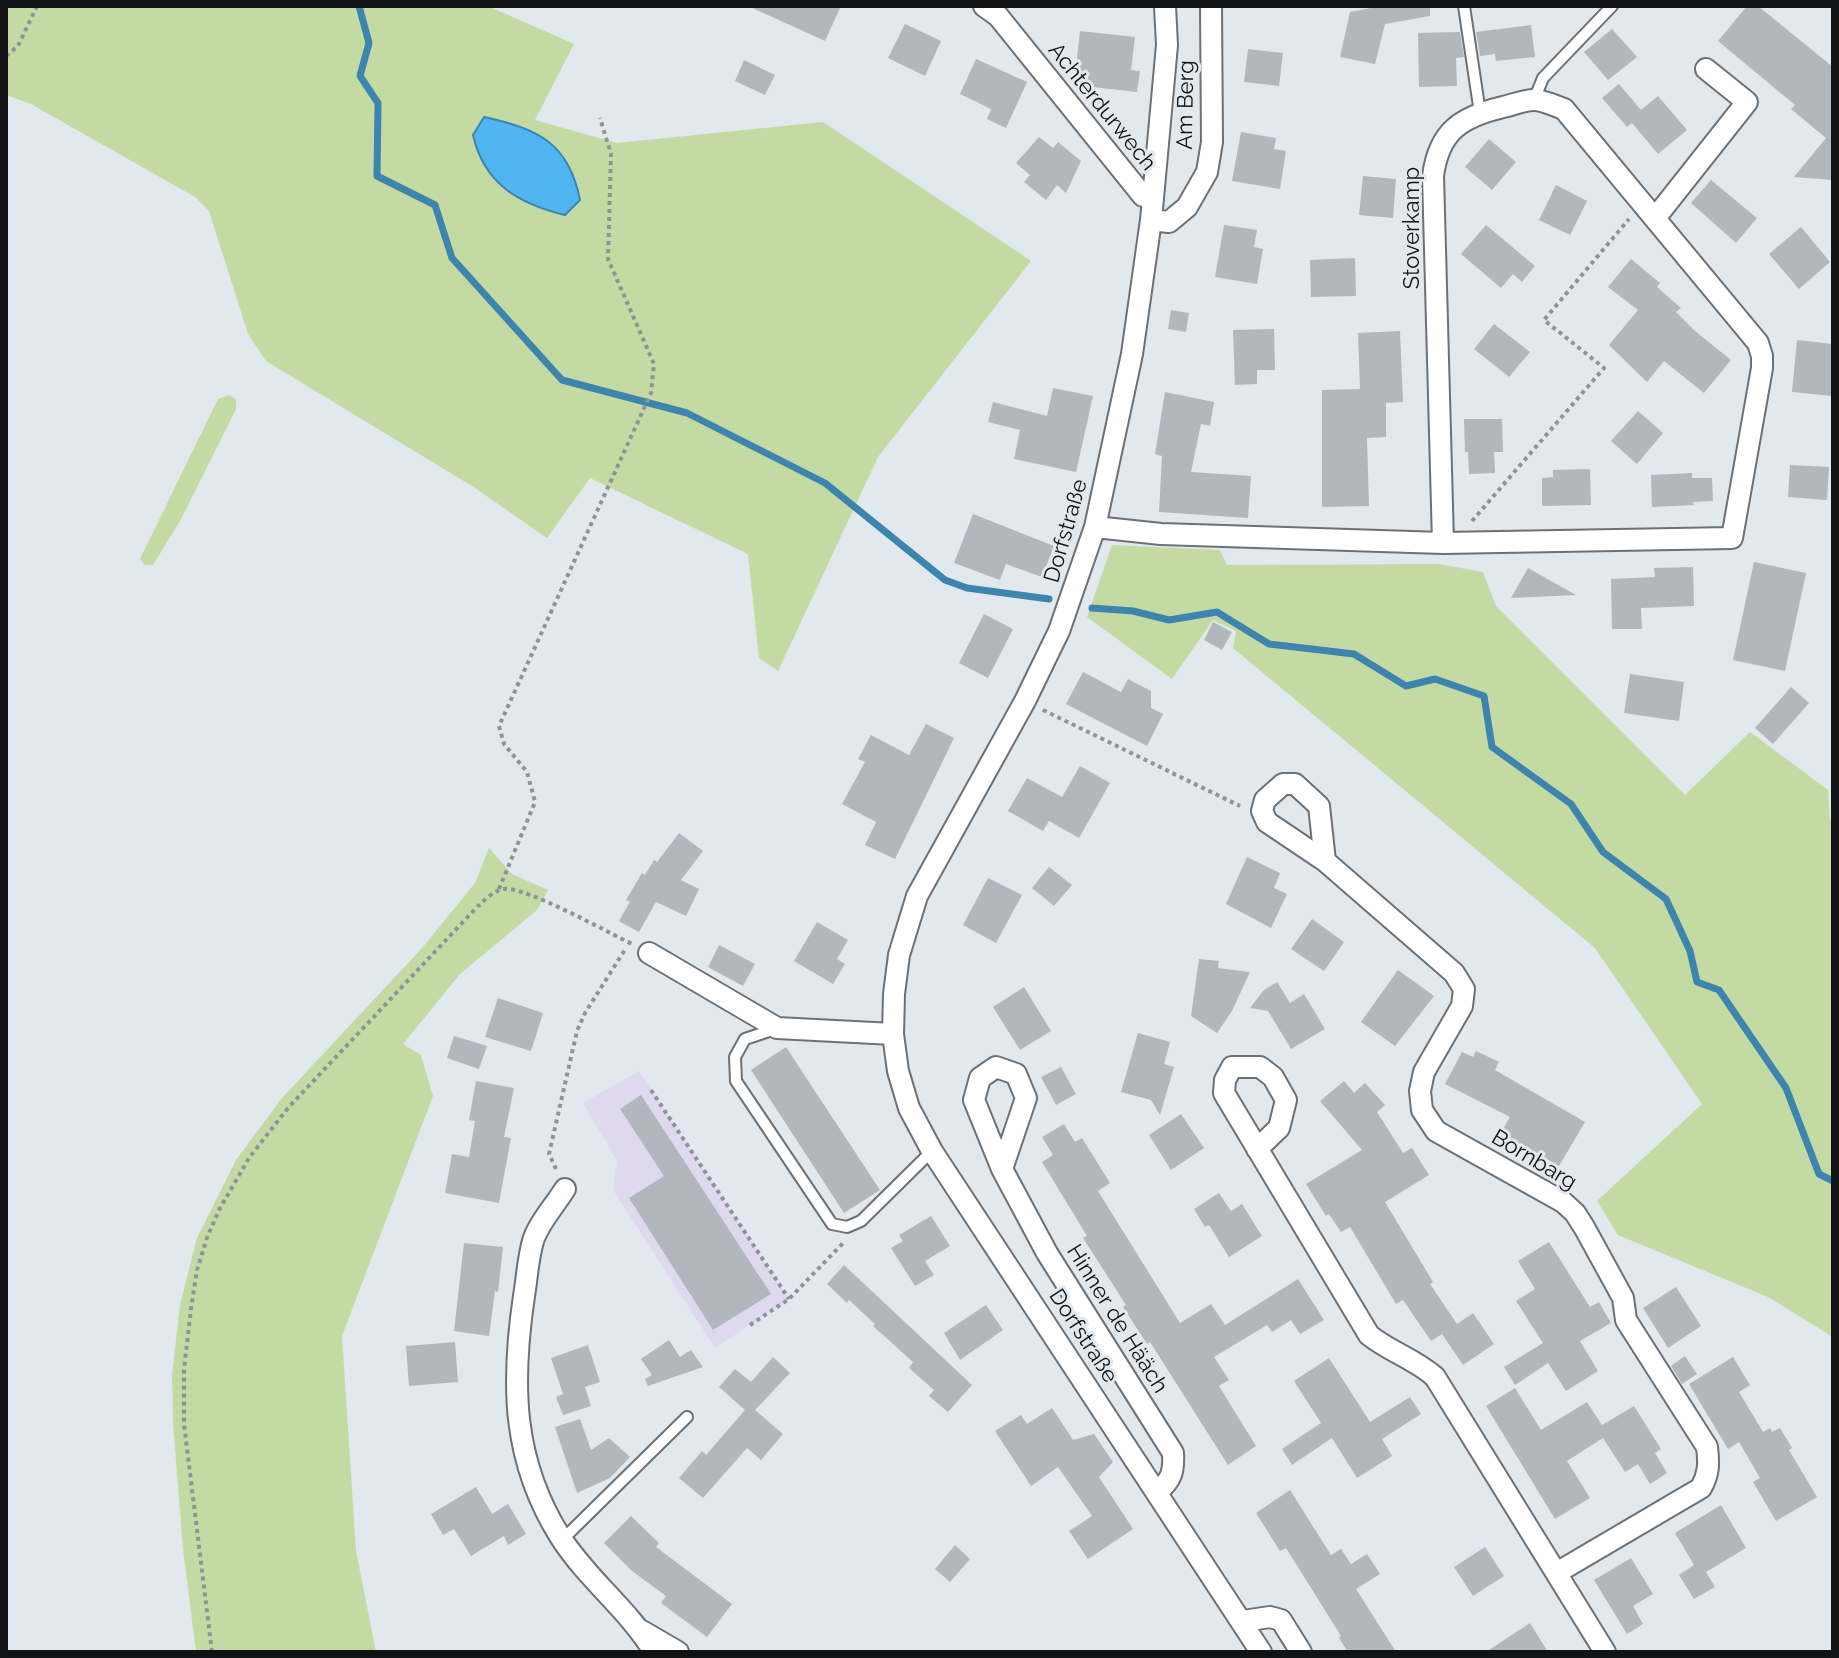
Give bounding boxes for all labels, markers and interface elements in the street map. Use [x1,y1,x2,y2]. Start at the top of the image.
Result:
street label: Achterdurwech [1042,38,1162,176]
street label: Am Berg [1172,60,1200,150]
street label: Stoverkamp [1399,167,1425,289]
street label: Dorfstraße [1039,476,1093,586]
street label: Bornbarg [1487,1124,1581,1196]
street label: Hinner de Hääch [1061,1240,1173,1398]
street label: Dorfstraße [1043,1284,1123,1388]

